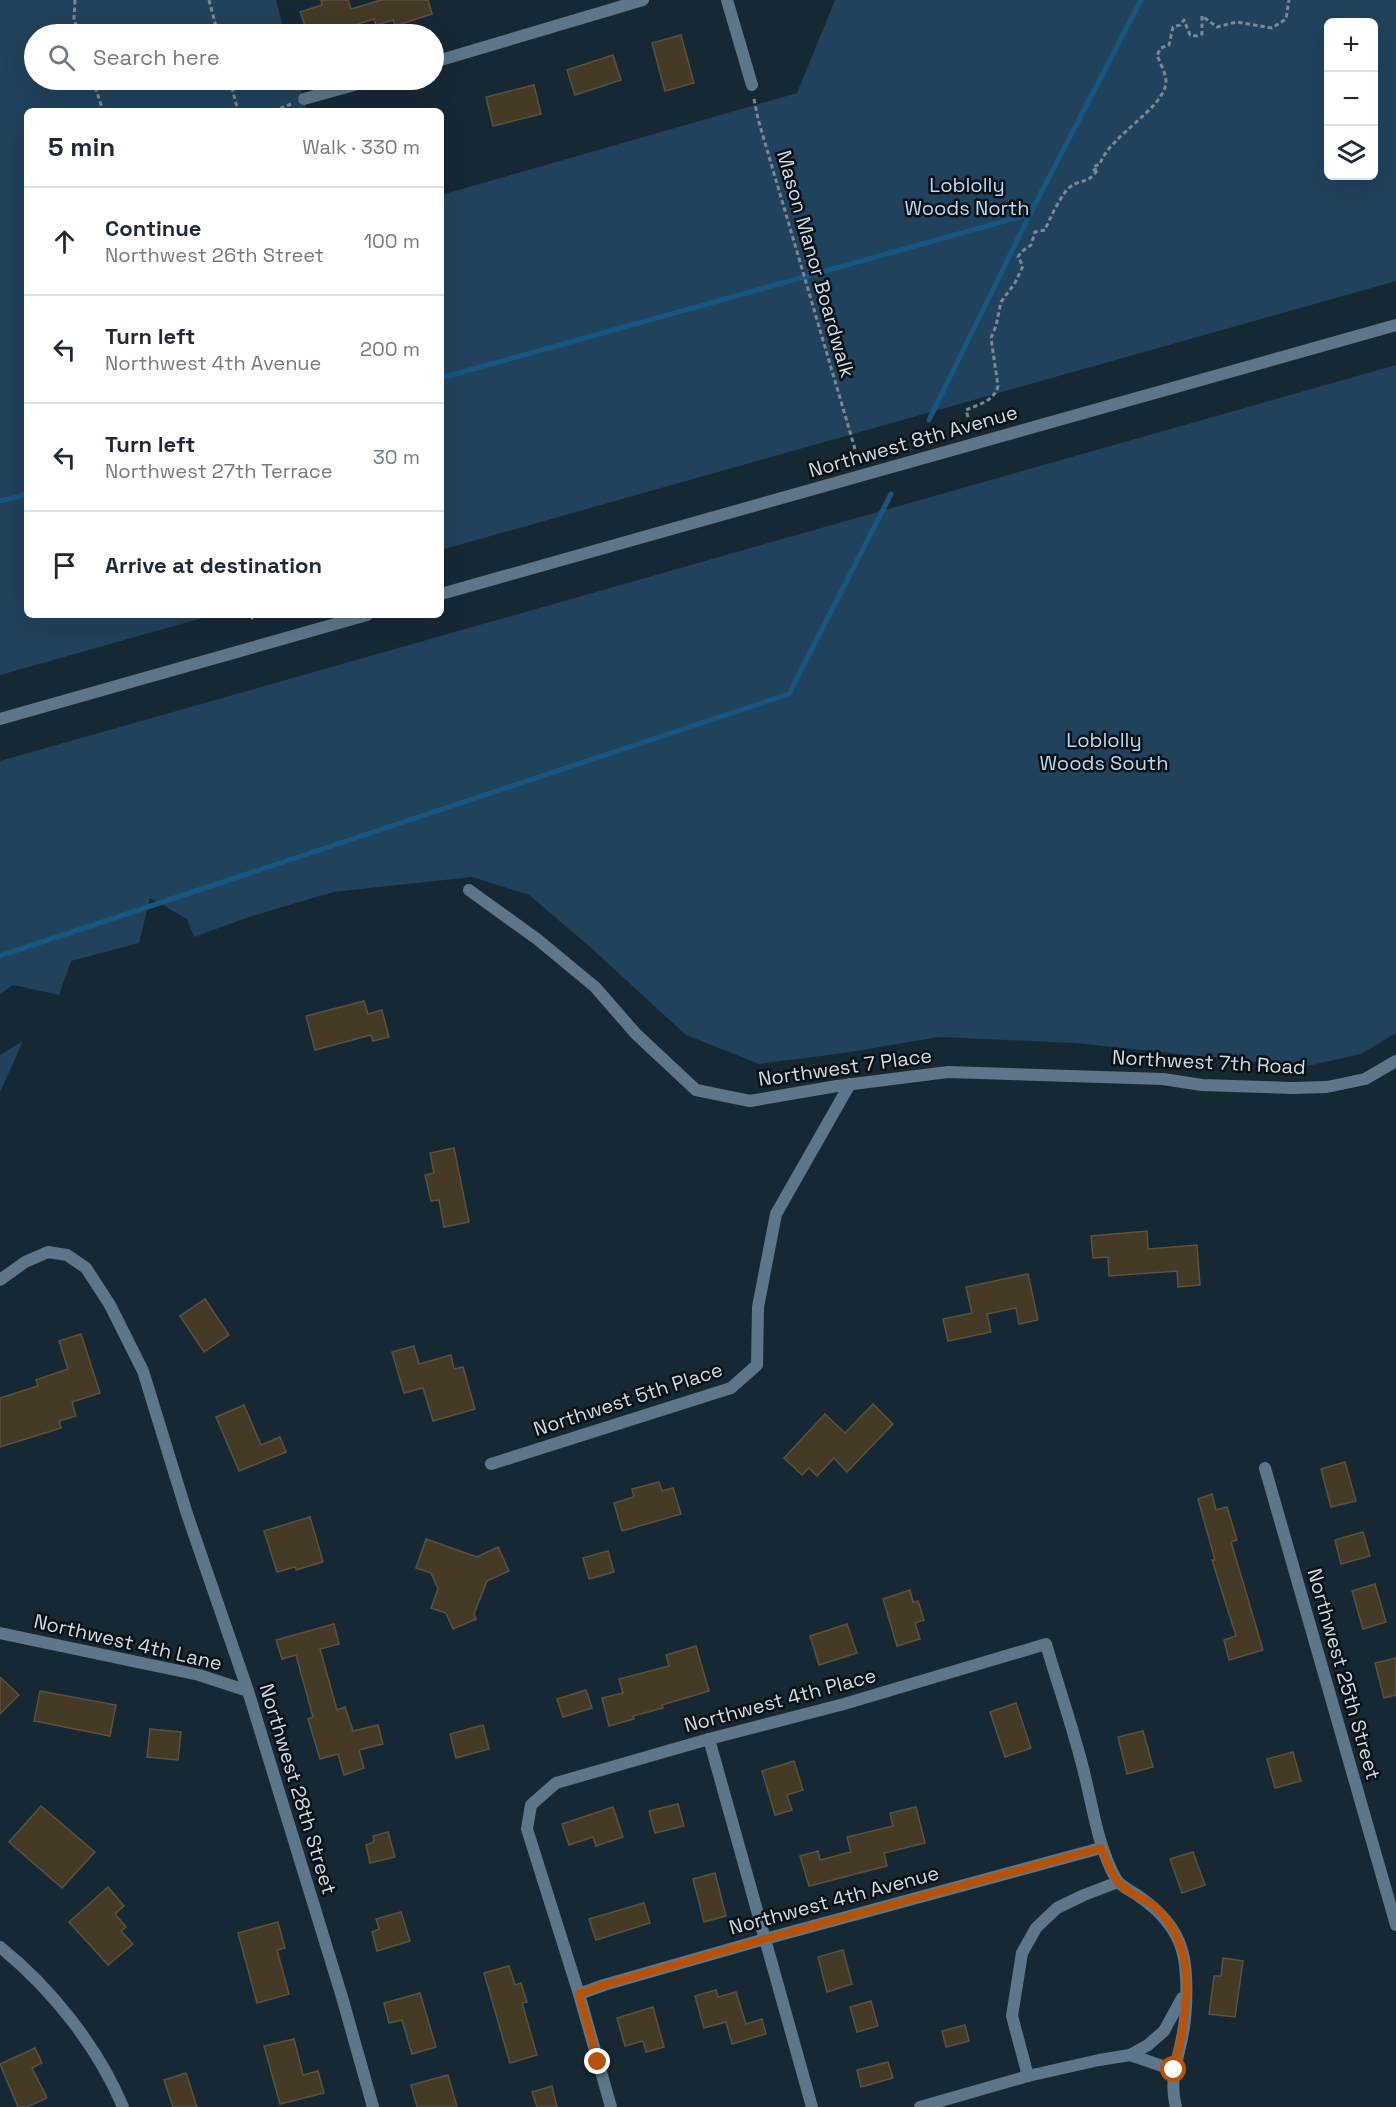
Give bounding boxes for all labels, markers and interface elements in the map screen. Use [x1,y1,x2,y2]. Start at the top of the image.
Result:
map controls [1324,18,1378,180]
button: + [1324,18,1378,72]
search box [24,24,444,90]
icon: search [45,41,78,74]
text: Search here [93,43,220,71]
button: − [1324,72,1378,126]
button: layers [1324,126,1378,180]
text: 5 min [48,130,115,164]
text: Walk · 330 m [302,134,420,160]
street label: Mason Manor Boardwalk [771,147,861,381]
park label: Loblolly Woods North [904,172,1030,221]
text: Continue [105,214,201,242]
icon: ahead [48,225,81,258]
text: 100 m [364,228,420,254]
text: Northwest 26th Street [105,242,324,268]
text: Turn left [105,322,195,350]
icon: left [48,333,81,366]
text: 200 m [360,336,420,362]
text: Northwest 4th Avenue [105,350,321,376]
street label: Northwest 8th Avenue [805,399,1021,483]
text: Turn left [105,430,195,458]
icon: left [48,441,81,474]
text: 30 m [373,444,420,470]
text: Northwest 27th Terrace [105,458,333,484]
icon: arrive [48,549,81,582]
text: Arrive at destination [105,551,322,579]
park label: Loblolly Woods South [1040,727,1168,776]
street label: Northwest 7 Place [756,1042,934,1092]
street label: Northwest 7th Road [1112,1044,1306,1080]
street label: Northwest 5th Place [530,1356,726,1442]
street label: Northwest 25th Street [1301,1565,1387,1783]
street label: Northwest 4th Lane [31,1608,225,1676]
street label: Northwest 4th Place [681,1662,879,1738]
street label: Northwest 28th Street [254,1680,342,1898]
street label: Northwest 4th Avenue [726,1859,942,1941]
route end [584,2048,610,2074]
route start [1160,2056,1186,2082]

